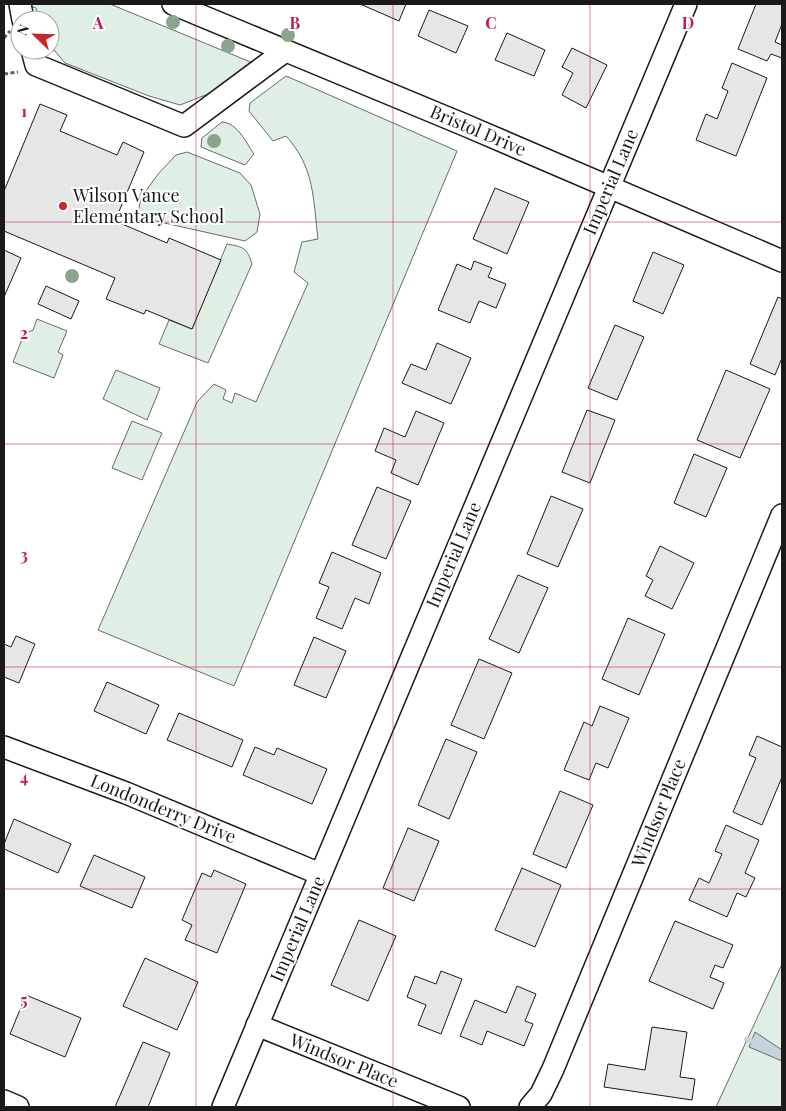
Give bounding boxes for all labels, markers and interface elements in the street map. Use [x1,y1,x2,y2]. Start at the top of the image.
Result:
north arrow [10,10,60,60]
text: A [92,12,104,33]
text: B [290,12,301,33]
text: C [485,12,497,33]
text: D [682,12,694,33]
text: N [12,21,33,38]
street label: Bristol Drive [427,99,530,161]
text: 1 [21,100,27,121]
street label: Imperial Lane [577,125,643,238]
place label: Wilson Vance Elementary School [72,183,224,228]
marker: Wilson Vance Elementary School [57,200,69,212]
text: 2 [20,322,28,343]
street label: Imperial Lane [420,498,486,611]
text: 3 [20,544,28,565]
street label: Windsor Place [625,755,691,871]
text: 4 [20,766,28,787]
street label: Londonderry Drive [87,768,240,848]
street label: Imperial Lane [264,872,330,985]
text: 5 [20,989,28,1010]
street label: Windsor Place [286,1027,402,1093]

